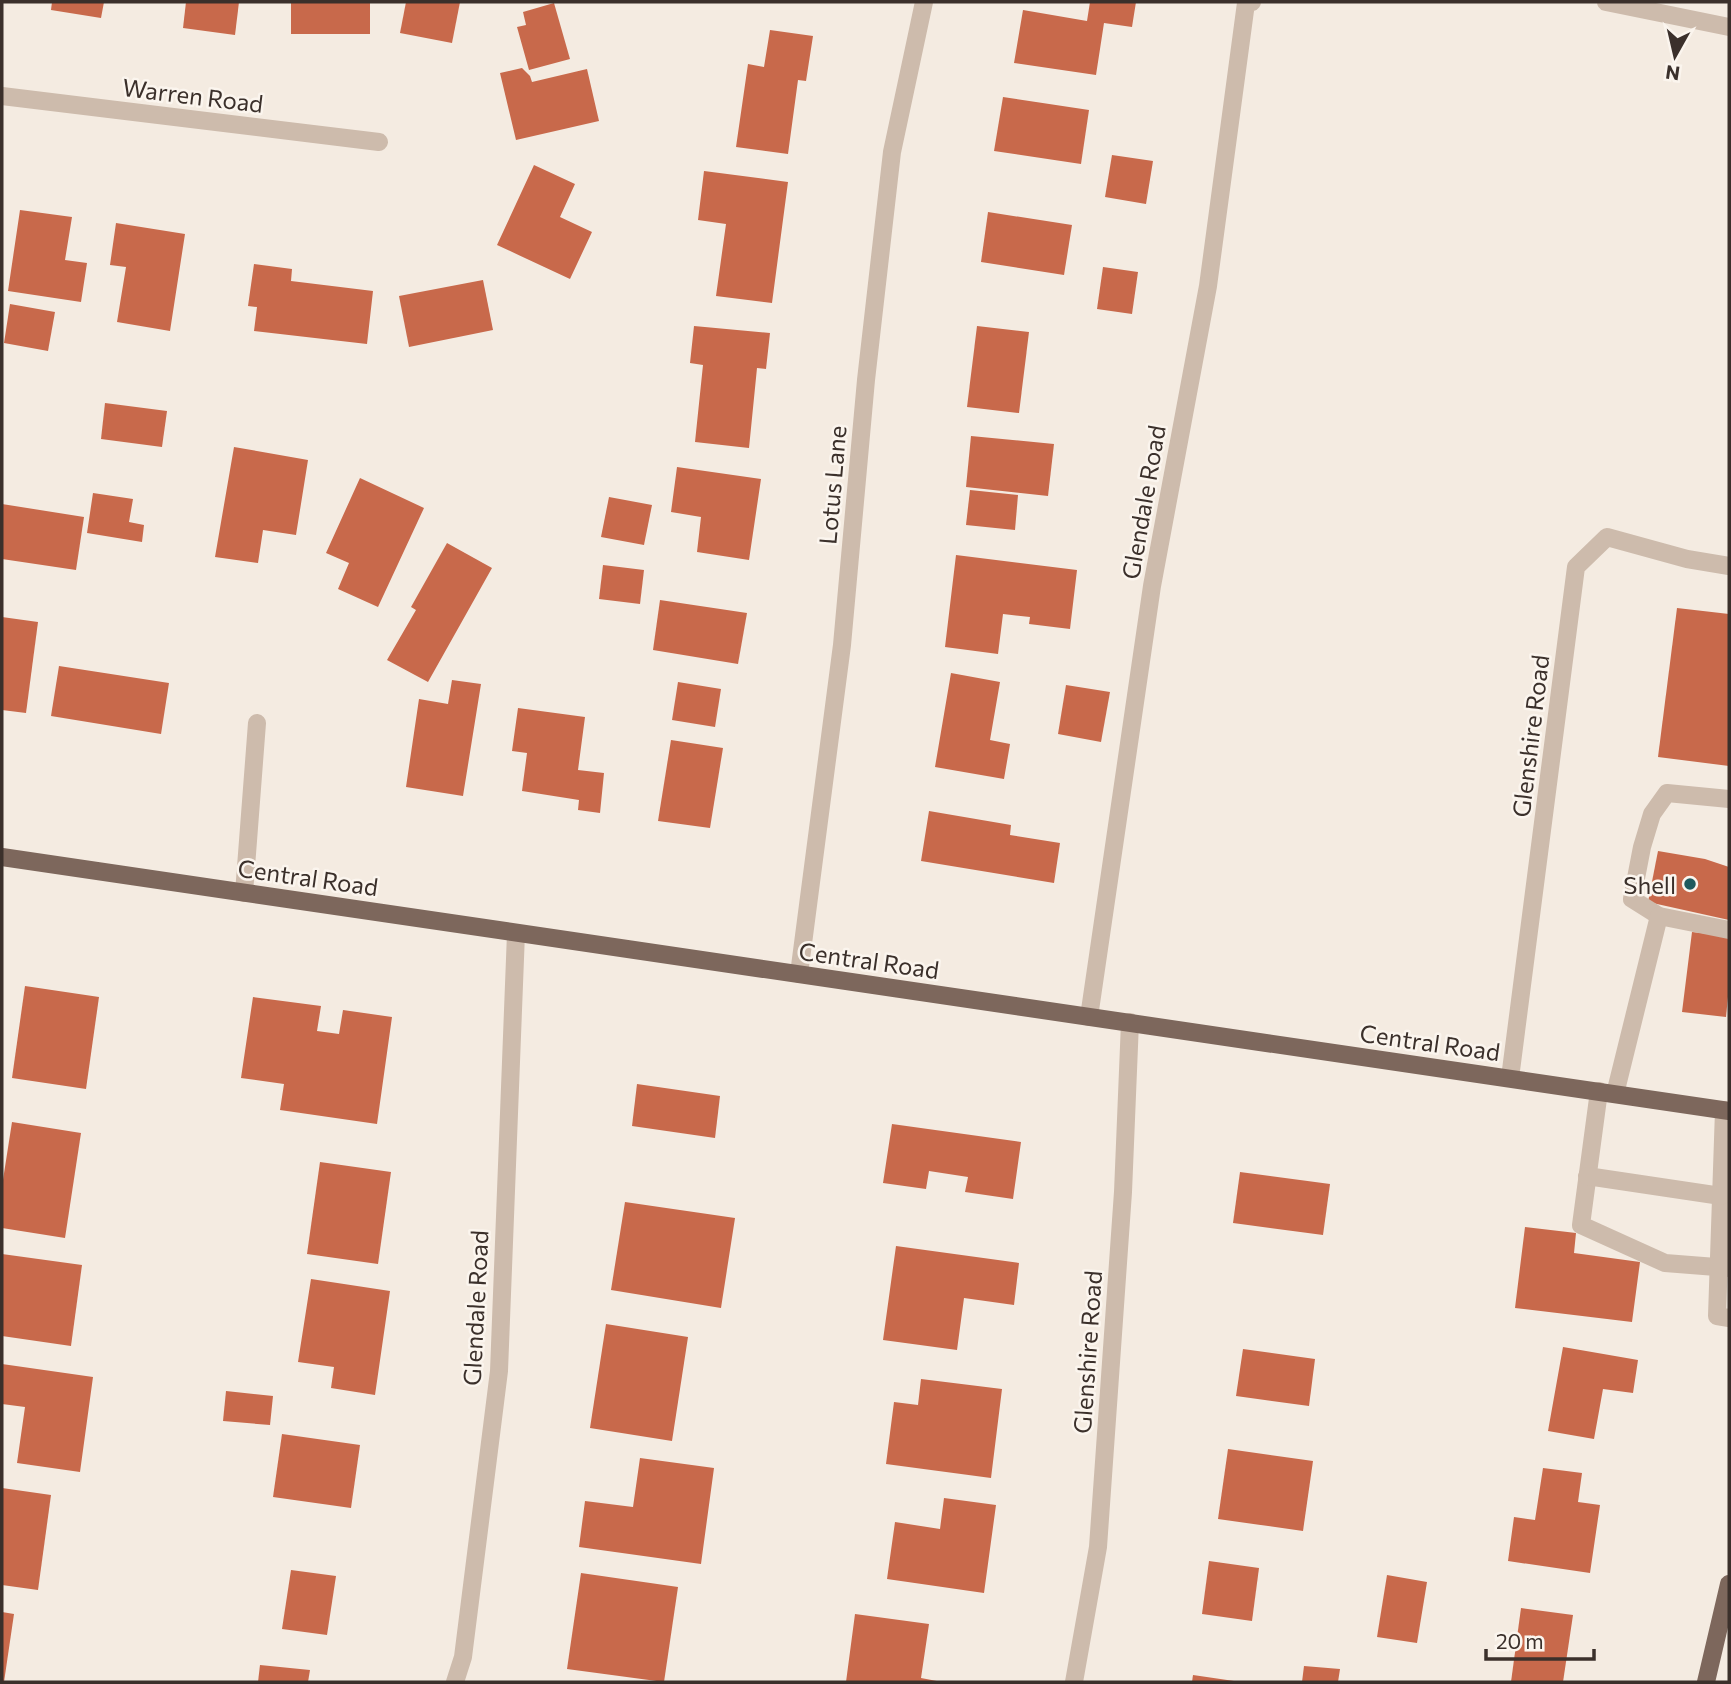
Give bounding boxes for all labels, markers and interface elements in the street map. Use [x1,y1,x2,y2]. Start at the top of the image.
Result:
north arrow [1640,21,1710,91]
text: N [1664,61,1681,86]
street label: Warren Road [121,72,265,118]
street label: Glendale Road [1115,423,1171,581]
street label: Lotus Lane [812,424,852,546]
street label: Glenshire Road [1506,653,1554,819]
street label: Central Road [236,853,380,901]
place label: Shell [1623,870,1676,899]
marker: Shell [1682,876,1698,892]
street label: Central Road [797,936,941,984]
street label: Central Road [1358,1018,1502,1066]
street label: Glendale Road [456,1229,494,1387]
street label: Glenshire Road [1067,1269,1107,1435]
scale bar [1486,1618,1594,1662]
text: 20 m [1496,1628,1544,1653]

